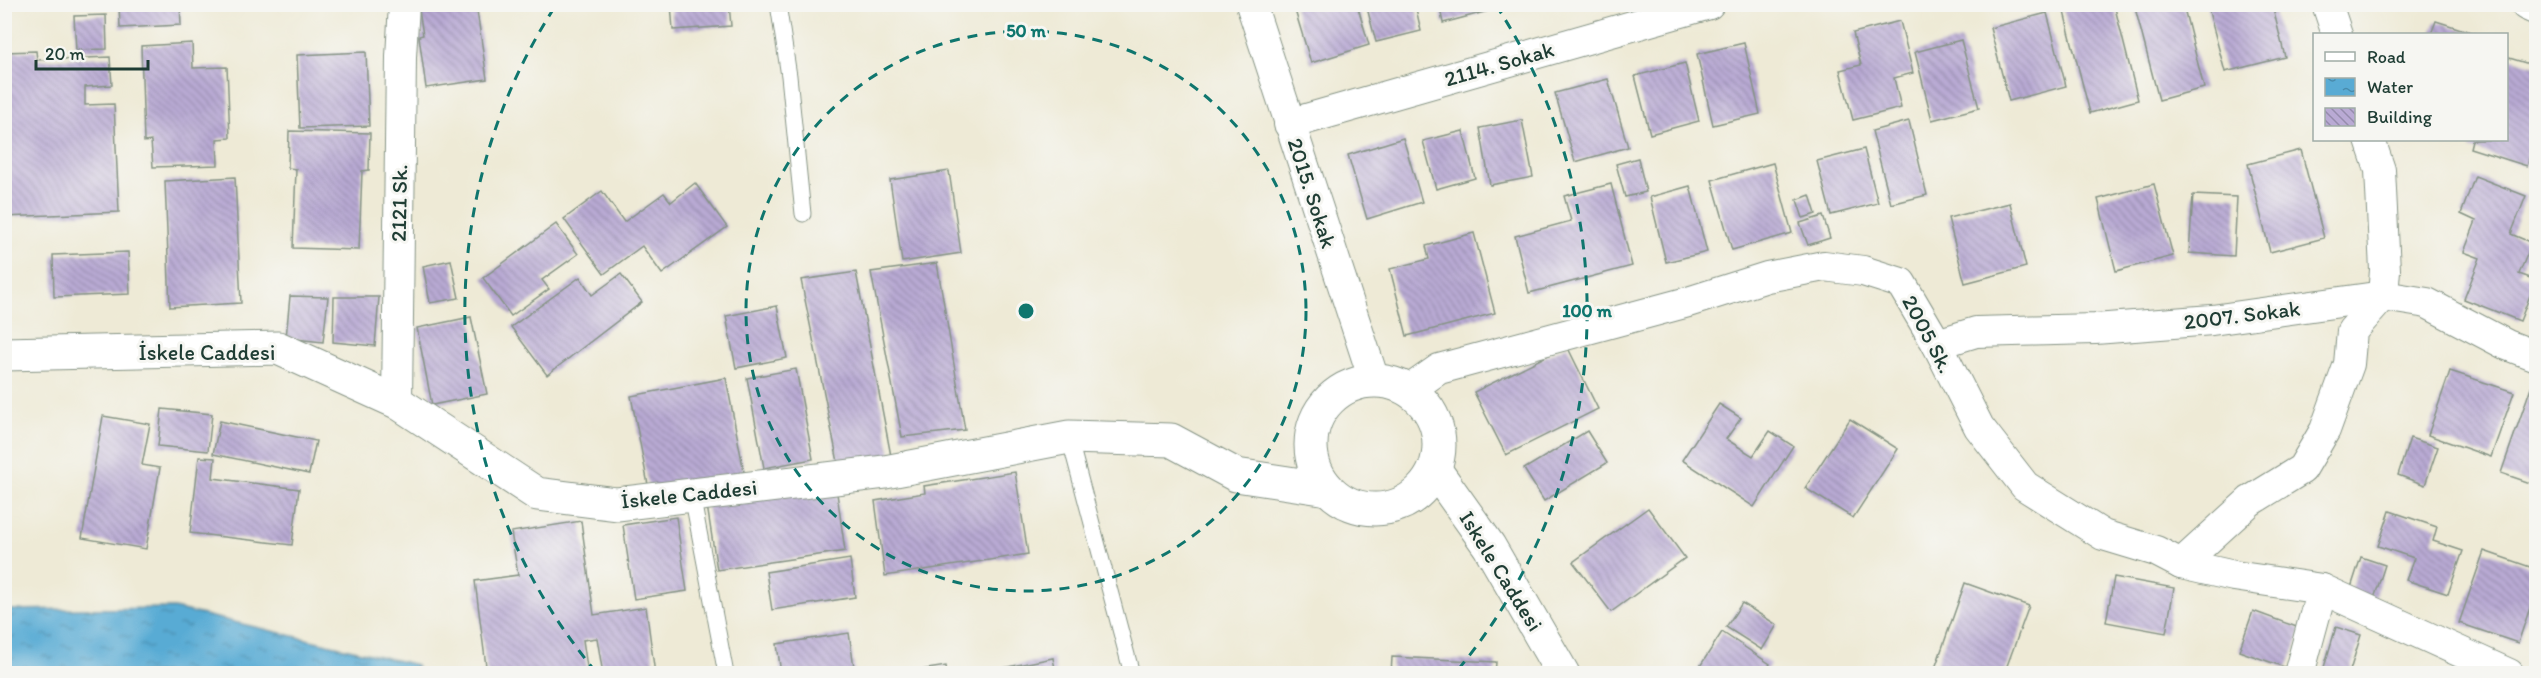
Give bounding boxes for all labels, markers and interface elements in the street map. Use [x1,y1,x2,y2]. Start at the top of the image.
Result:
text: 50 m [1006,20,1047,42]
scale bar [36,33,148,71]
legend [2313,33,2508,141]
street label: 2114. Sokak [1441,36,1557,92]
text: 20 m [45,43,85,65]
text: Road [2367,46,2406,68]
text: Water [2367,76,2413,98]
text: Building [2367,106,2433,128]
street label: 2015. Sokak [1282,134,1342,252]
street label: 2121 Sk. [385,164,413,242]
street label: 2005 Sk. [1896,290,1960,378]
street label: 2007. Sokak [2182,294,2302,336]
text: 100 m [1562,300,1613,322]
centre of rings [1016,301,1036,321]
street label: İskele Caddesi [139,339,275,366]
street label: İskele Caddesi [620,473,758,515]
street label: Iskele Caddesi [1453,506,1549,636]

